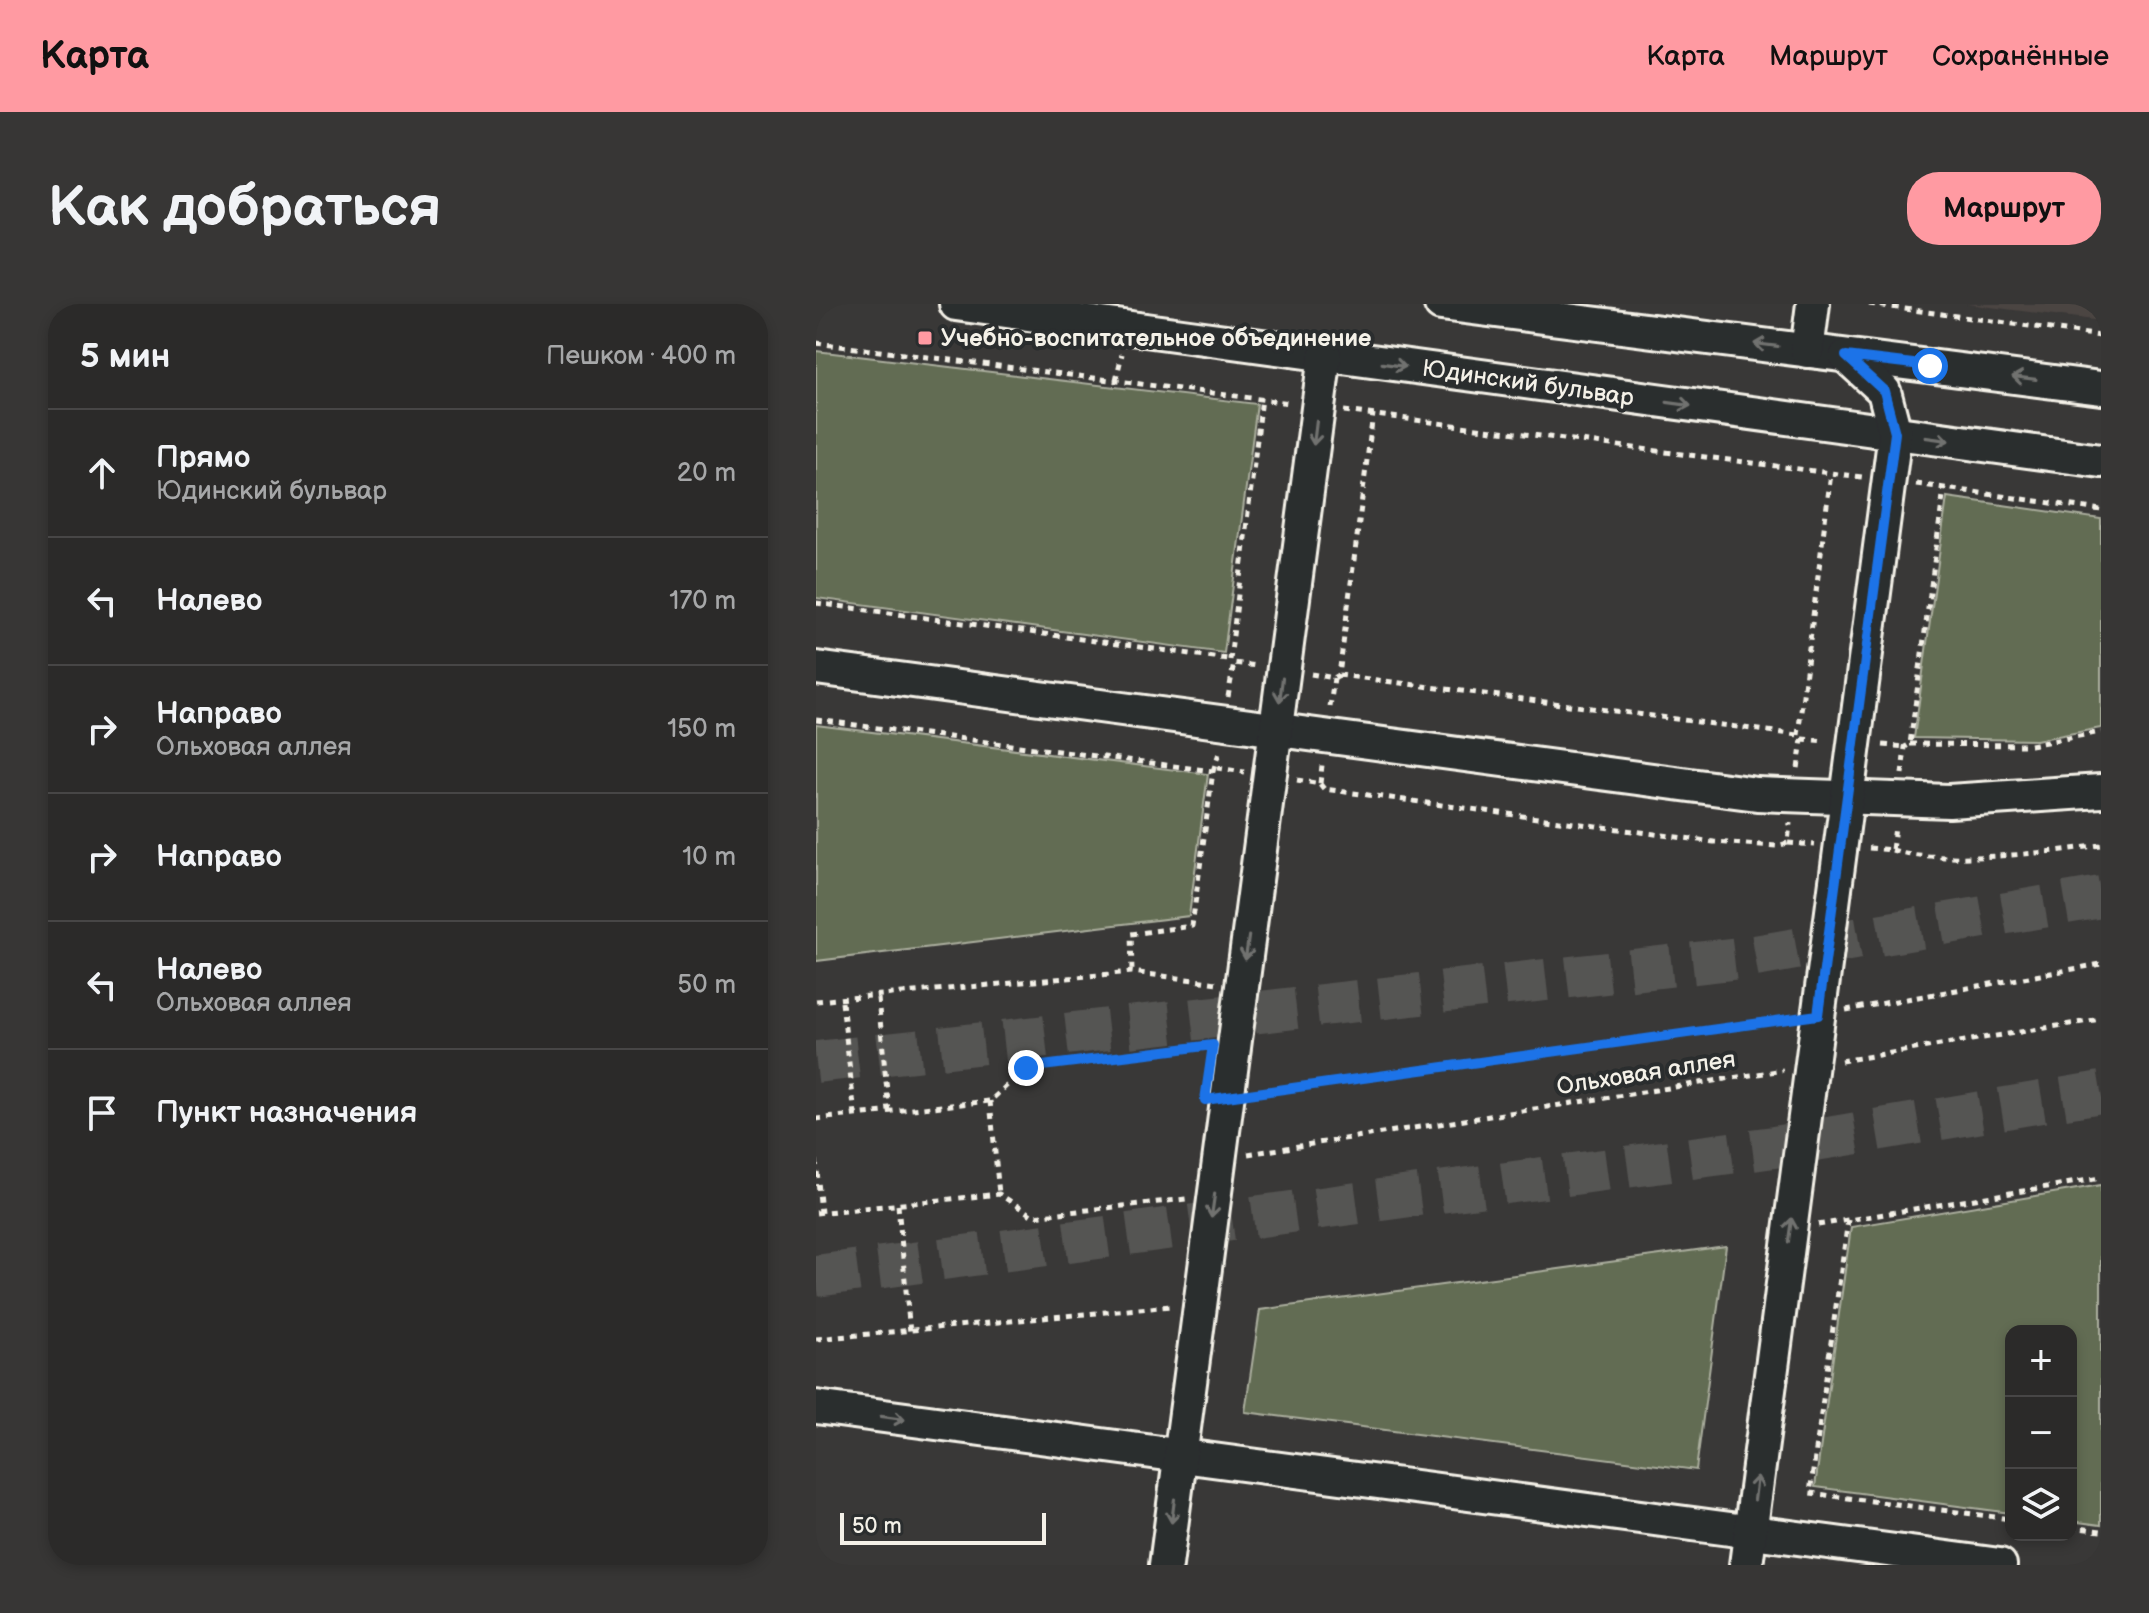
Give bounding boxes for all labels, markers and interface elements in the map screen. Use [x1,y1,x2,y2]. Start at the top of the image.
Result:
text: Карта [40,34,149,79]
text: Карта [1646,40,1725,73]
text: Маршрут [1769,40,1888,73]
text: Сохранённые [1932,40,2109,73]
button: Маршрут [1907,172,2101,245]
text: Как добраться [48,175,441,242]
place label: Учебно-воспитательное объединение [941,324,1371,353]
marker: Учебно-воспитательное объединение [916,329,934,347]
text: 5 мин [80,336,170,377]
one-way arrow [1754,337,1779,352]
text: Пешком · 400 m [546,341,736,372]
route start [1912,348,1948,384]
street label: Юдинский бульвар [1420,354,1636,412]
one-way arrow [1380,358,1406,373]
one-way arrow [2012,370,2037,385]
one-way arrow [1665,396,1692,411]
one-way arrow [1307,419,1322,445]
one-way arrow [1923,432,1949,447]
text: Прямо [156,440,250,476]
icon: ahead [80,451,124,495]
text: 20 m [677,458,736,489]
text: Юдинский бульвар [156,476,387,507]
icon: left [80,579,124,623]
text: Налево [156,583,262,619]
text: 170 m [669,586,736,617]
one-way arrow [1273,677,1288,703]
text: Направо [156,696,282,732]
icon: right [80,707,124,751]
text: 150 m [667,714,736,745]
text: Ольховая аллея [156,732,352,763]
icon: right [80,835,124,879]
text: Направо [156,839,282,875]
text: 10 m [682,842,736,873]
one-way arrow [1239,935,1254,960]
text: Налево [156,952,262,988]
icon: left [80,963,124,1007]
text: 50 m [677,970,736,1001]
text: Ольховая аллея [156,988,352,1019]
street label: Ольховая аллея [1555,1045,1737,1101]
route end [1008,1050,1044,1086]
icon: arrive [80,1091,124,1135]
text: Пункт назначения [156,1095,417,1131]
one-way arrow [1205,1193,1220,1218]
one-way arrow [1783,1218,1798,1243]
map controls [2005,1325,2077,1541]
button: + [2005,1325,2077,1397]
button: − [2005,1397,2077,1469]
one-way arrow [880,1411,905,1426]
button: layers [2005,1469,2077,1541]
one-way arrow [1749,1476,1764,1501]
one-way arrow [1165,1498,1180,1523]
scale bar [840,1509,1046,1545]
text: 50 m [852,1513,902,1540]

